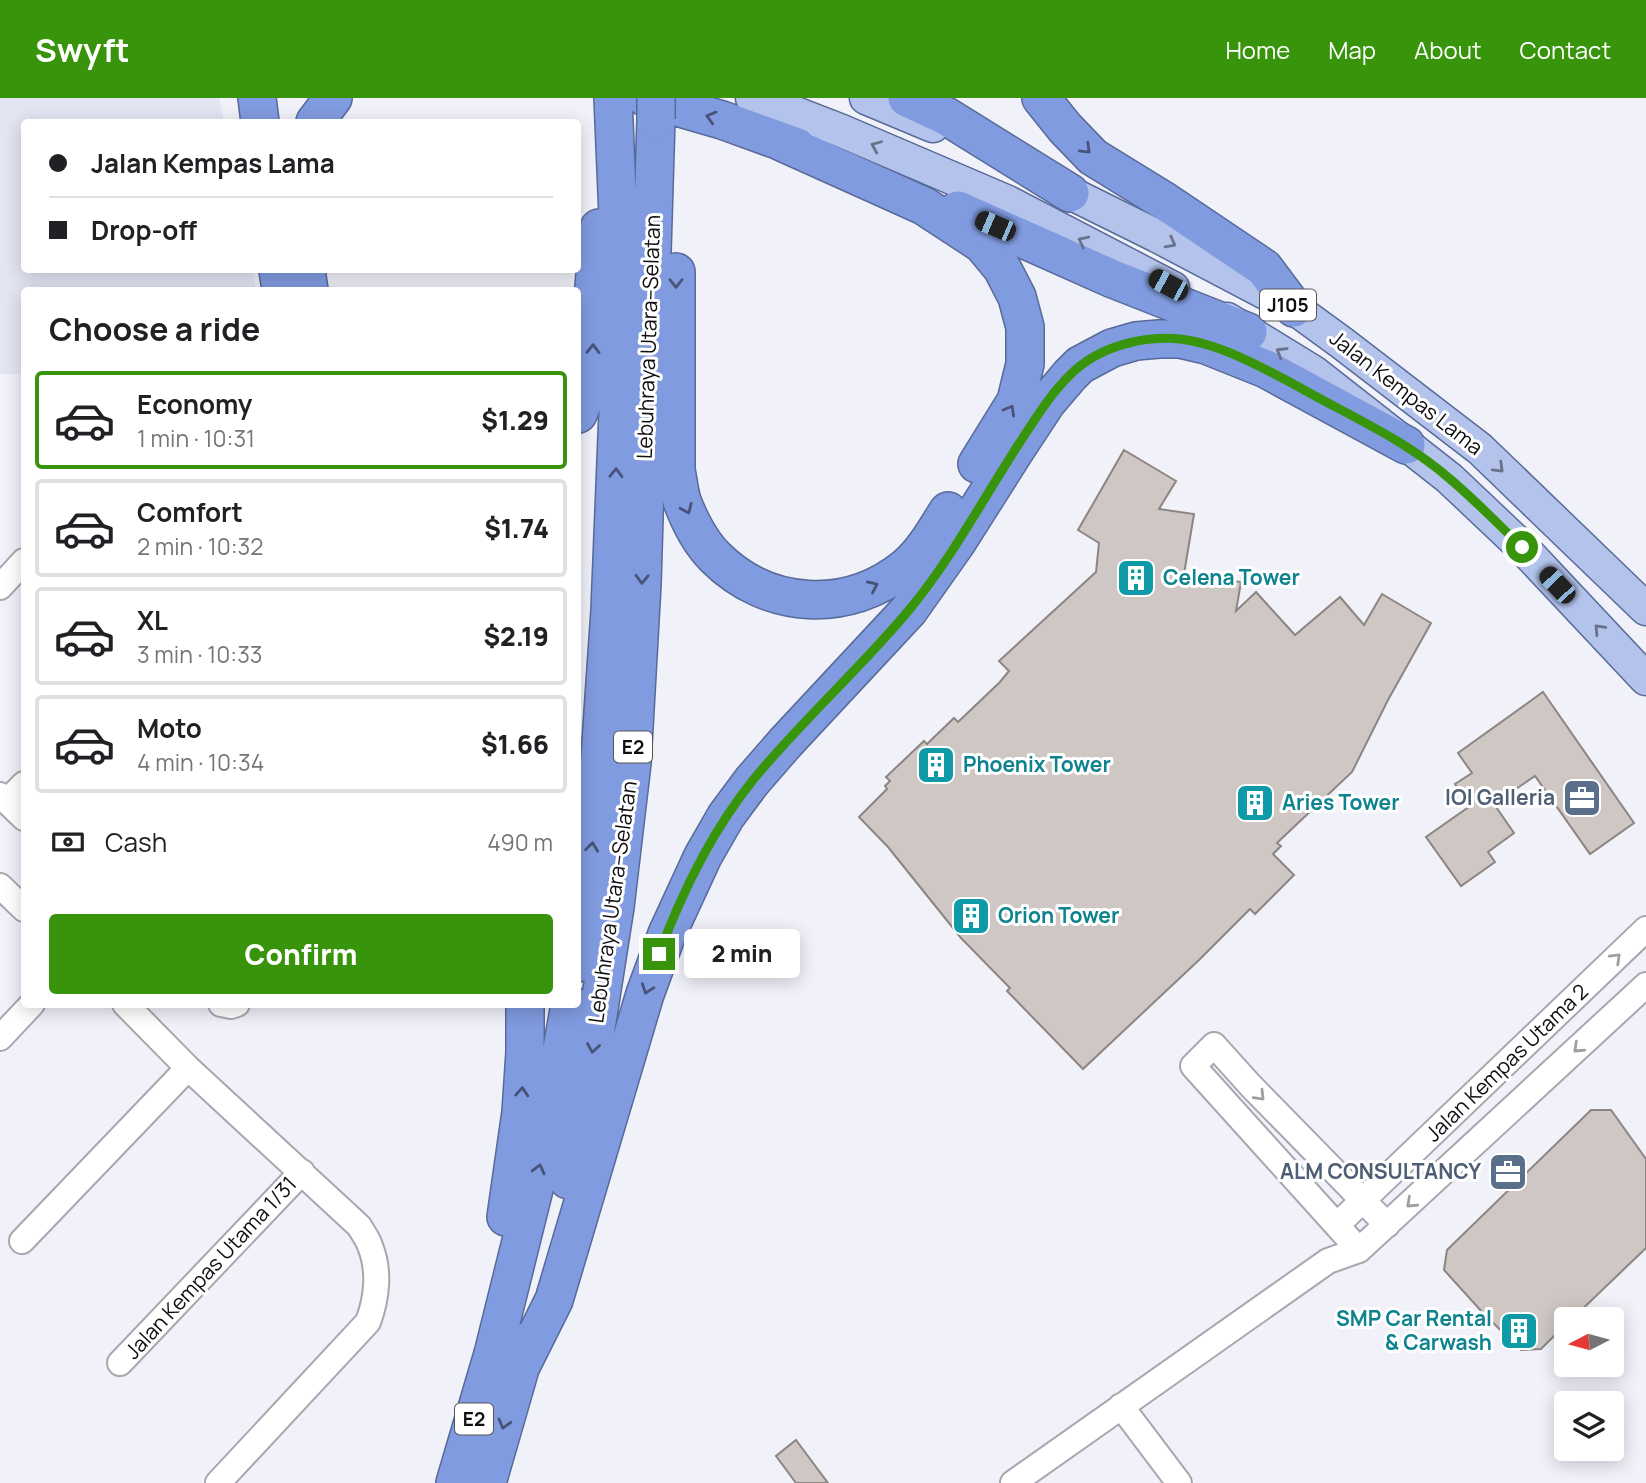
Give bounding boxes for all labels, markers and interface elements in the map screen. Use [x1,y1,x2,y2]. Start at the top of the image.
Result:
text: Swyft [35,27,130,72]
text: Home [1225,33,1290,66]
text: Map [1328,33,1376,66]
text: About [1414,33,1482,66]
text: Contact [1520,33,1611,66]
one-way arrow [705,110,717,125]
one-way arrow [871,140,883,154]
one-way arrow [1078,141,1091,154]
text: Jalan Kempas Lama [91,145,335,181]
car [972,208,1019,244]
text: Drop-off [91,212,197,248]
street label: Lebuhraya Utara–Selatan [630,214,666,460]
one-way arrow [1078,235,1090,249]
one-way arrow [1164,235,1176,248]
car [1145,266,1192,304]
one-way arrow [668,279,684,289]
road number: J105 [1260,290,1316,321]
text: Choose a ride [49,307,260,351]
street label: Jalan Kempas Lama [1324,324,1489,461]
one-way arrow [585,343,601,354]
one-way arrow [1275,348,1288,361]
text: Economy [137,386,252,422]
icon: car [53,389,116,452]
text: $1.29 [481,402,549,438]
one-way arrow [1002,404,1015,417]
text: 1 min · 10:31 [137,422,255,454]
one-way arrow [1491,459,1504,472]
one-way arrow [608,467,623,478]
text: Comfort [137,494,243,530]
icon: car [53,497,116,560]
one-way arrow [678,502,692,514]
text: $1.74 [484,510,549,546]
text: 2 min · 10:32 [137,530,263,562]
route start [1506,531,1538,563]
building icon: Celena Tower [1115,557,1157,599]
car [1535,562,1580,608]
place label: Celena Tower [1163,563,1300,591]
one-way arrow [634,574,649,585]
one-way arrow [866,581,878,595]
text: XL [137,602,168,638]
icon: car [53,605,116,668]
text: $2.19 [483,618,549,654]
one-way arrow [1595,624,1608,637]
text: 3 min · 10:33 [137,638,263,670]
text: Moto [137,710,202,746]
icon: car [53,713,116,776]
text: $1.66 [481,726,549,762]
road number: E2 [614,732,652,762]
building icon: Phoenix Tower [915,744,957,786]
text: 4 min · 10:34 [137,746,264,778]
place label: Phoenix Tower [963,750,1111,778]
office icon: IOI Galleria [1561,777,1603,819]
street label: Lebuhraya Utara–Selatan [581,779,643,1025]
building icon: Aries Tower [1234,782,1276,824]
place label: IOI Galleria [1445,783,1555,811]
place label: Aries Tower [1282,788,1400,816]
icon: cash [49,823,87,861]
text: Cash [105,824,167,860]
text: 490 m [487,826,553,858]
one-way arrow [584,841,599,853]
building icon: Orion Tower [950,895,992,937]
place label: Orion Tower [998,901,1119,929]
button: Confirm [49,914,553,994]
callout: 2 min [684,930,799,978]
text: 2 min [712,937,773,969]
route end [643,938,675,970]
one-way arrow [1607,953,1620,966]
street label: Jalan Kempas Utama 2 [1419,977,1594,1147]
one-way arrow [641,983,655,995]
one-way arrow [1573,1040,1586,1052]
one-way arrow [586,1042,601,1054]
one-way arrow [514,1086,529,1097]
one-way arrow [1252,1087,1265,1100]
office icon: ALM CONSULTANCY [1487,1151,1529,1193]
place label: ALM CONSULTANCY [1280,1157,1481,1185]
one-way arrow [531,1163,545,1175]
street label: Jalan Kempas Utama 1/31 [118,1170,302,1365]
one-way arrow [1406,1194,1419,1207]
place label: SMP Car Rental & Carwash [1336,1304,1492,1356]
north arrow [1554,1307,1624,1377]
map controls [1554,1307,1624,1461]
building icon: SMP Car Rental & Carwash [1498,1310,1540,1352]
button: layers [1554,1391,1624,1461]
road number: E2 [455,1404,493,1434]
one-way arrow [498,1417,513,1429]

